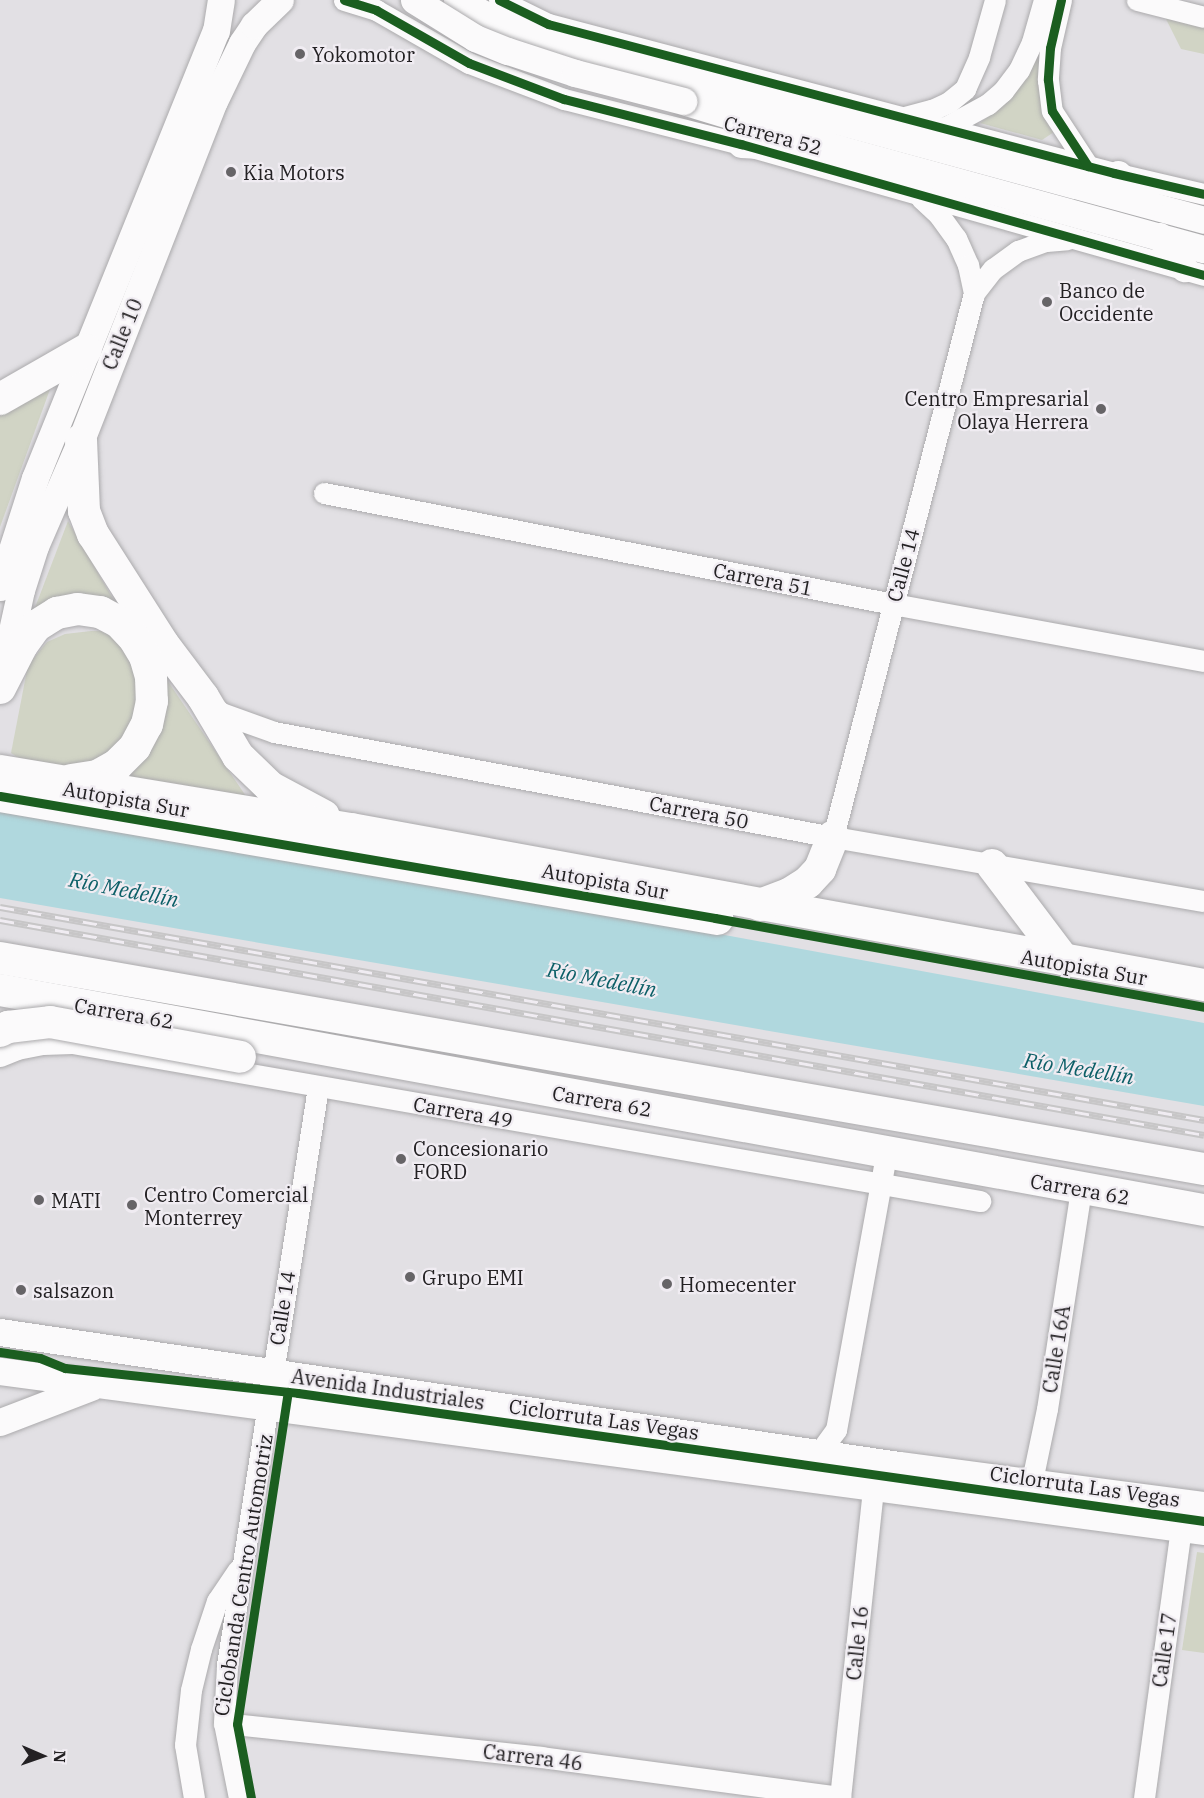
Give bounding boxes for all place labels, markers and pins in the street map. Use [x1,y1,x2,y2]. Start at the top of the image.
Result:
place label: Yokomotor [312,42,415,66]
marker: Yokomotor [293,47,307,61]
place label: Kia Motors [243,160,345,184]
marker: Kia Motors [224,165,238,179]
place label: Banco de Occidente [1059,278,1153,325]
marker: Banco de Occidente [1040,295,1054,309]
place label: Centro Empresarial Olaya Herrera [904,386,1089,433]
marker: Centro Empresarial Olaya Herrera [1094,402,1108,416]
place label: Concesionario FORD [413,1136,548,1183]
marker: Concesionario FORD [394,1152,408,1166]
place label: Centro Comercial Monterrey [144,1182,308,1229]
place label: MATI [51,1188,101,1212]
marker: MATI [32,1193,46,1207]
marker: Centro Comercial Monterrey [125,1198,139,1212]
place label: Grupo EMI [422,1265,524,1289]
marker: Grupo EMI [403,1270,417,1284]
place label: Homecenter [679,1272,796,1296]
marker: Homecenter [660,1277,674,1291]
place label: salsazon [33,1278,114,1302]
marker: salsazon [14,1283,28,1297]

